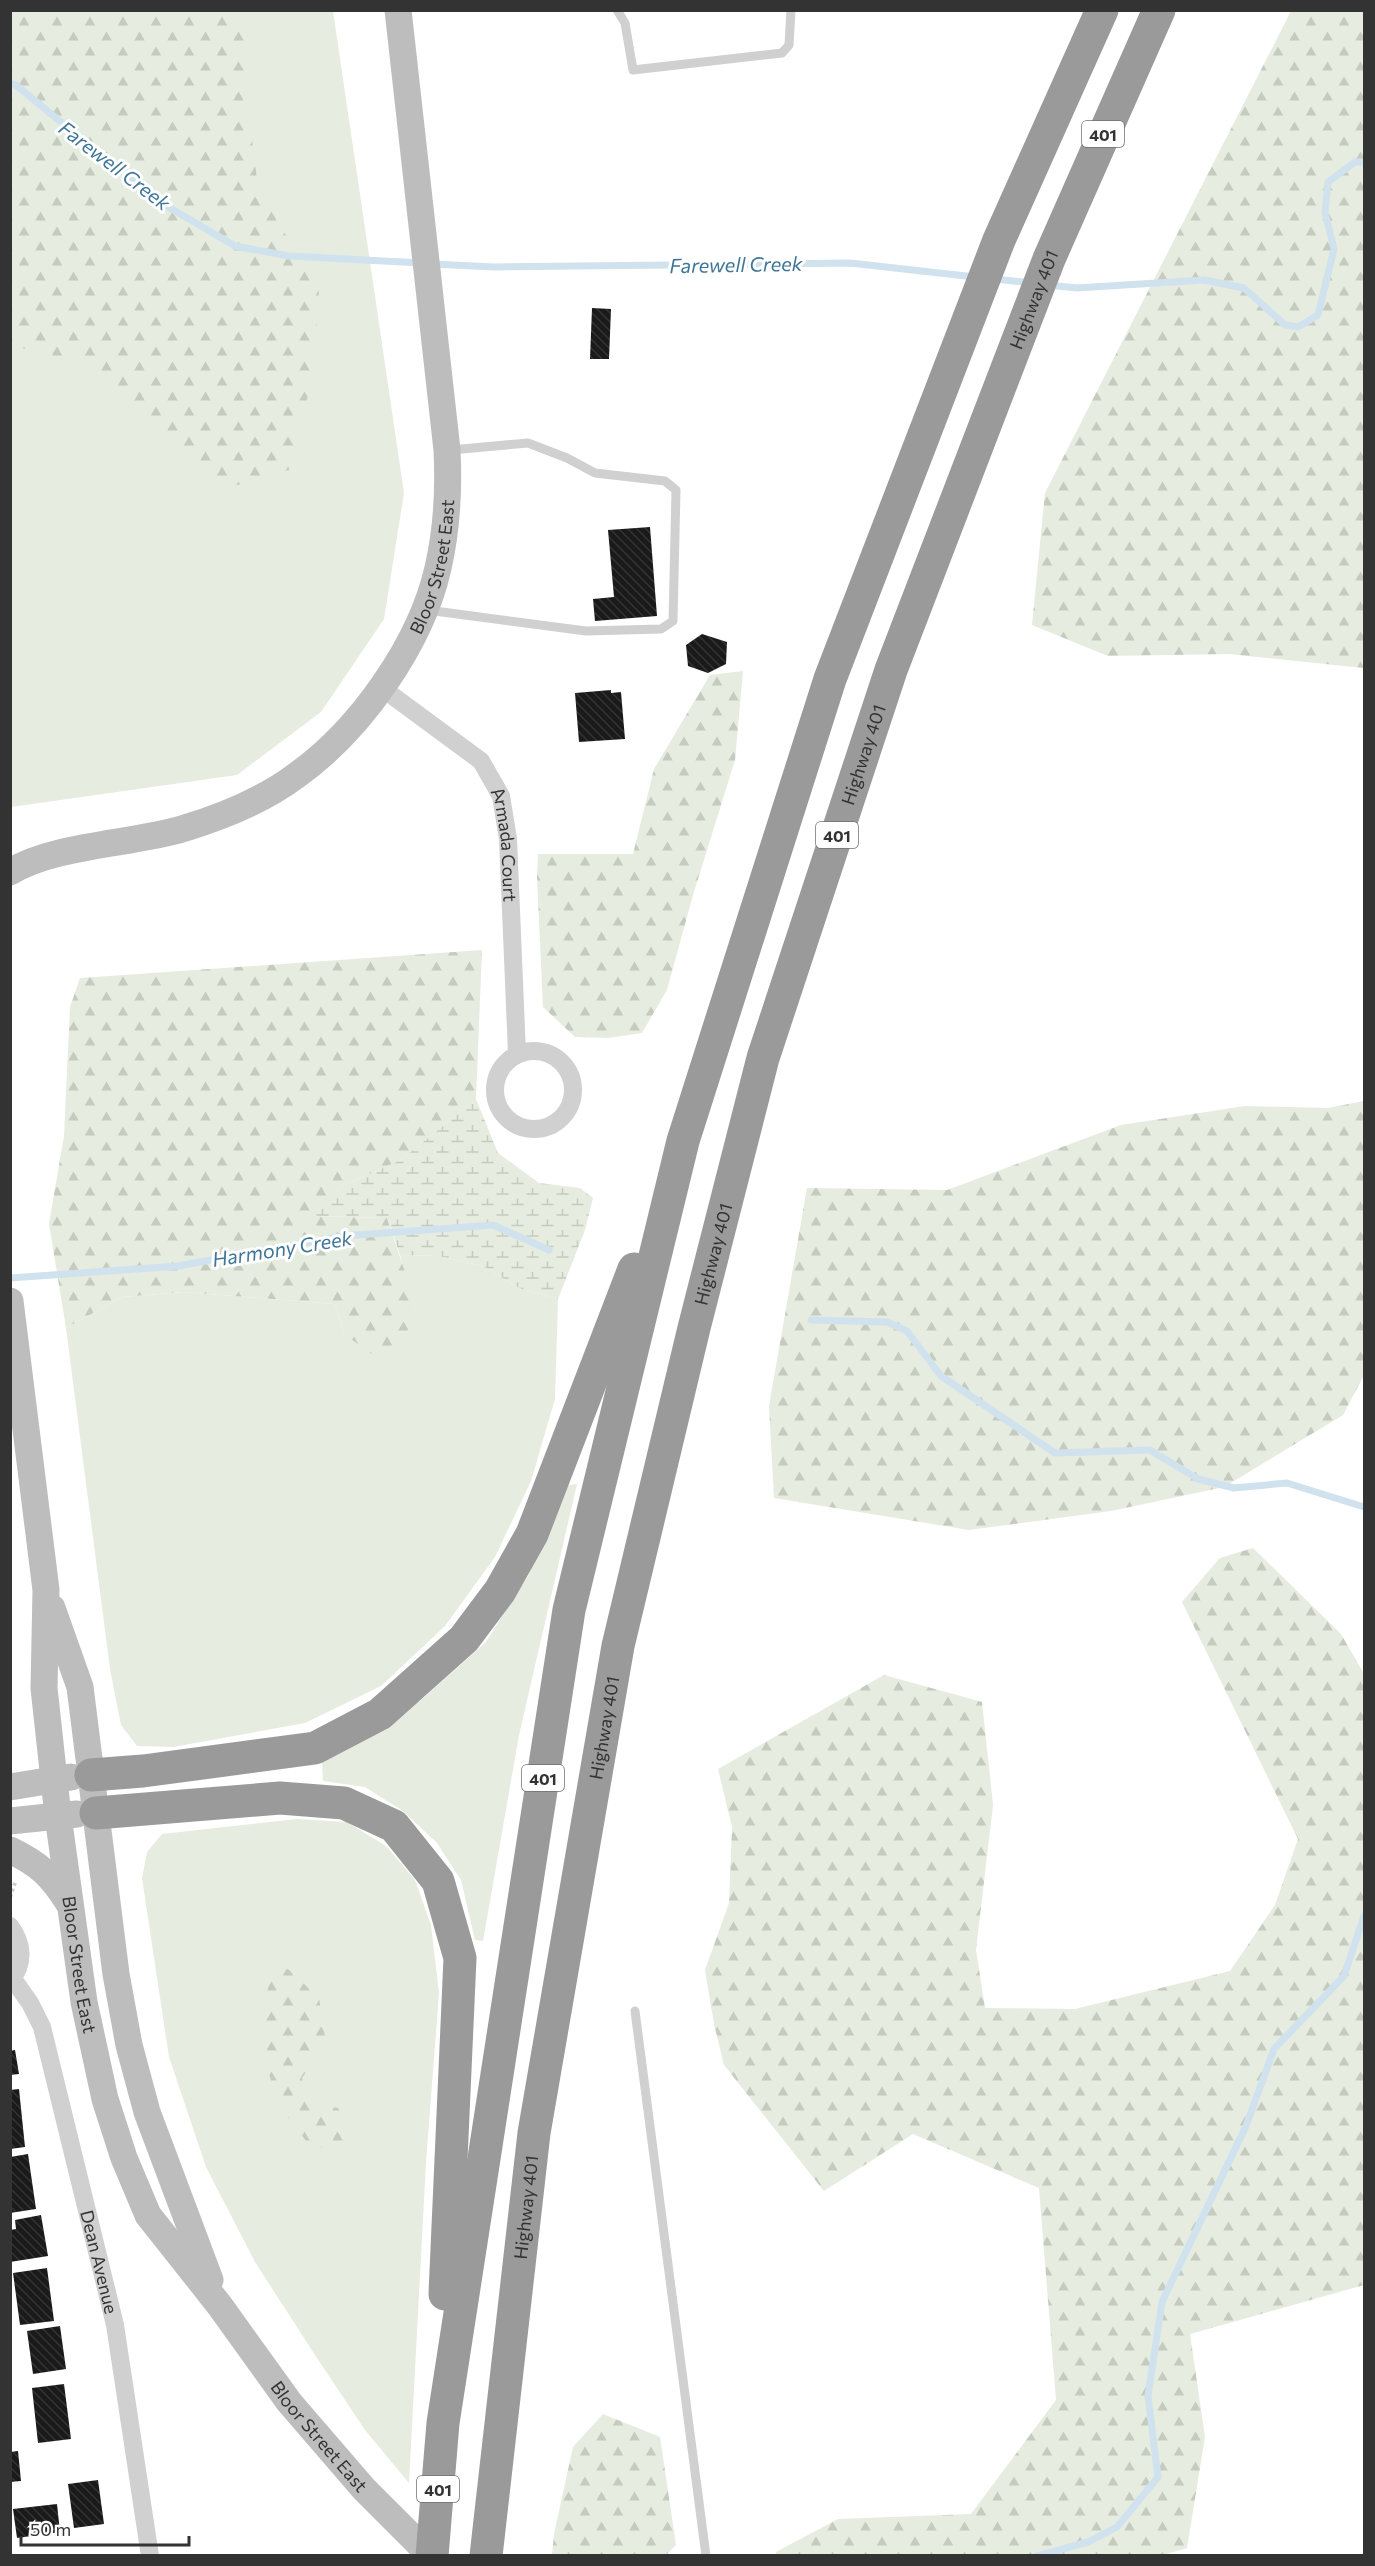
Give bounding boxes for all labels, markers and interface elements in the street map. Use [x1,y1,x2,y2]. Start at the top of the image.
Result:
water label: Farewell Creek [55,115,176,215]
road number: 401 [1082,121,1124,147]
street label: Highway 401 [1004,246,1063,352]
water label: Farewell Creek [669,251,804,277]
street label: Bloor Street East [405,499,458,638]
street label: Highway 401 [836,702,890,808]
street label: Armada Court [487,783,522,902]
road number: 401 [816,822,858,848]
street label: Highway 401 [689,1201,736,1308]
water label: Harmony Creek [210,1225,355,1271]
street label: Highway 401 [584,1674,624,1781]
road number: 401 [522,1765,564,1791]
street label: Bloor Street East [58,1894,101,2035]
street label: Highway 401 [509,2154,542,2260]
street label: Dean Avenue [76,2208,123,2316]
street label: Bloor Street East [266,2377,372,2496]
road number: 401 [417,2476,459,2502]
scale bar [21,2509,189,2547]
text: 50 m [30,2518,71,2540]

